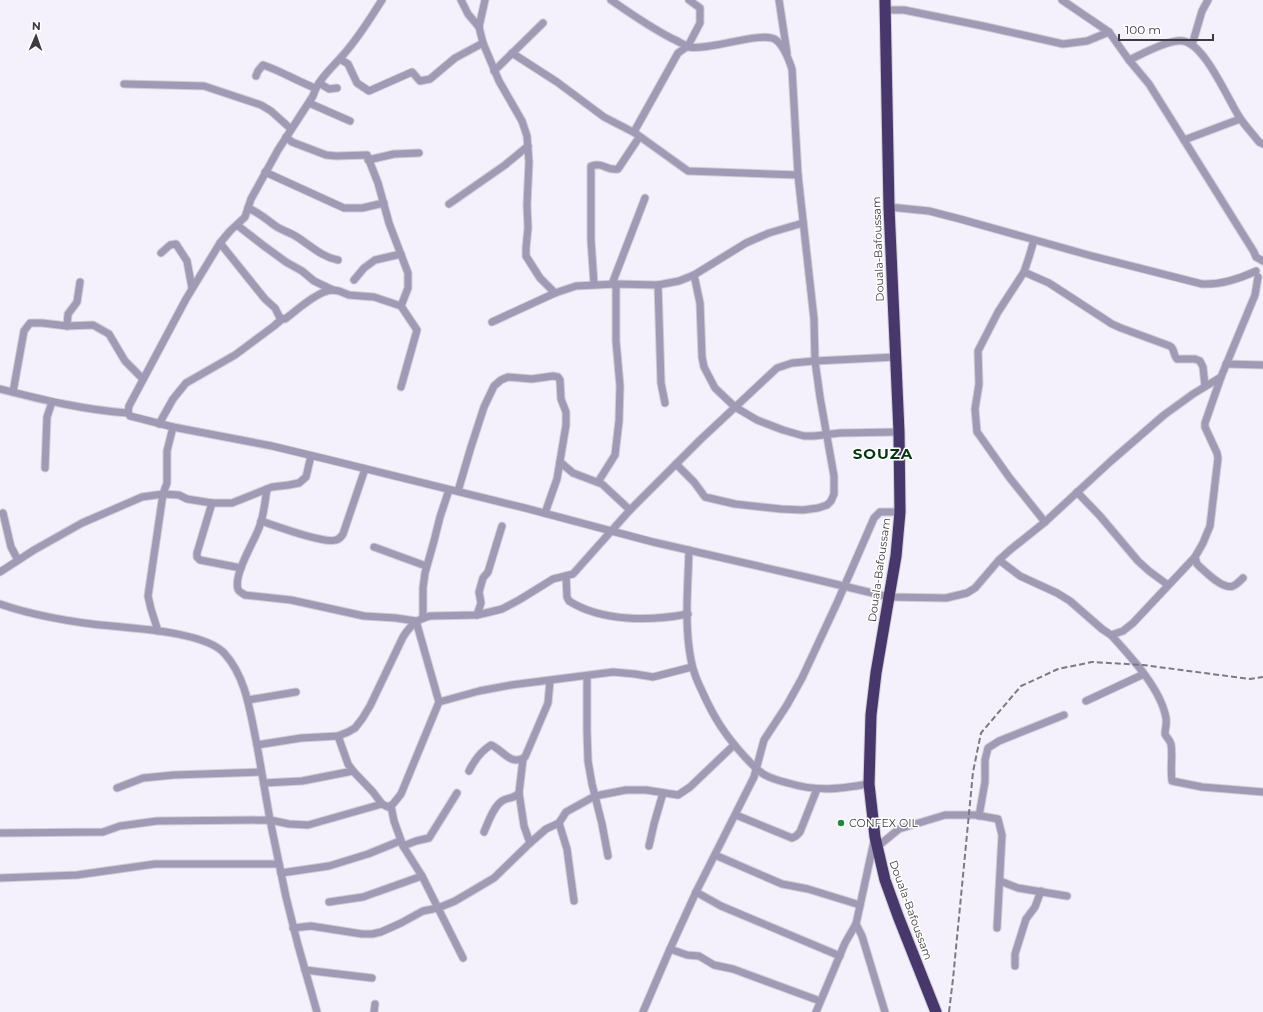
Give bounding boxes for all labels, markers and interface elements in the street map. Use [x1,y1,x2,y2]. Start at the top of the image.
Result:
north arrow [16,16,56,56]
scale bar [1119,16,1213,42]
text: N [32,19,41,33]
text: 100 m [1125,22,1161,37]
street label: Douala-Bafoussam [869,196,887,302]
district label: SOUZA [853,444,913,463]
street label: Douala-Bafoussam [865,517,893,623]
place label: CONFEX OIL [849,816,918,830]
marker: CONFEX OIL [836,818,846,828]
street label: Douala-Bafoussam [886,858,936,962]

